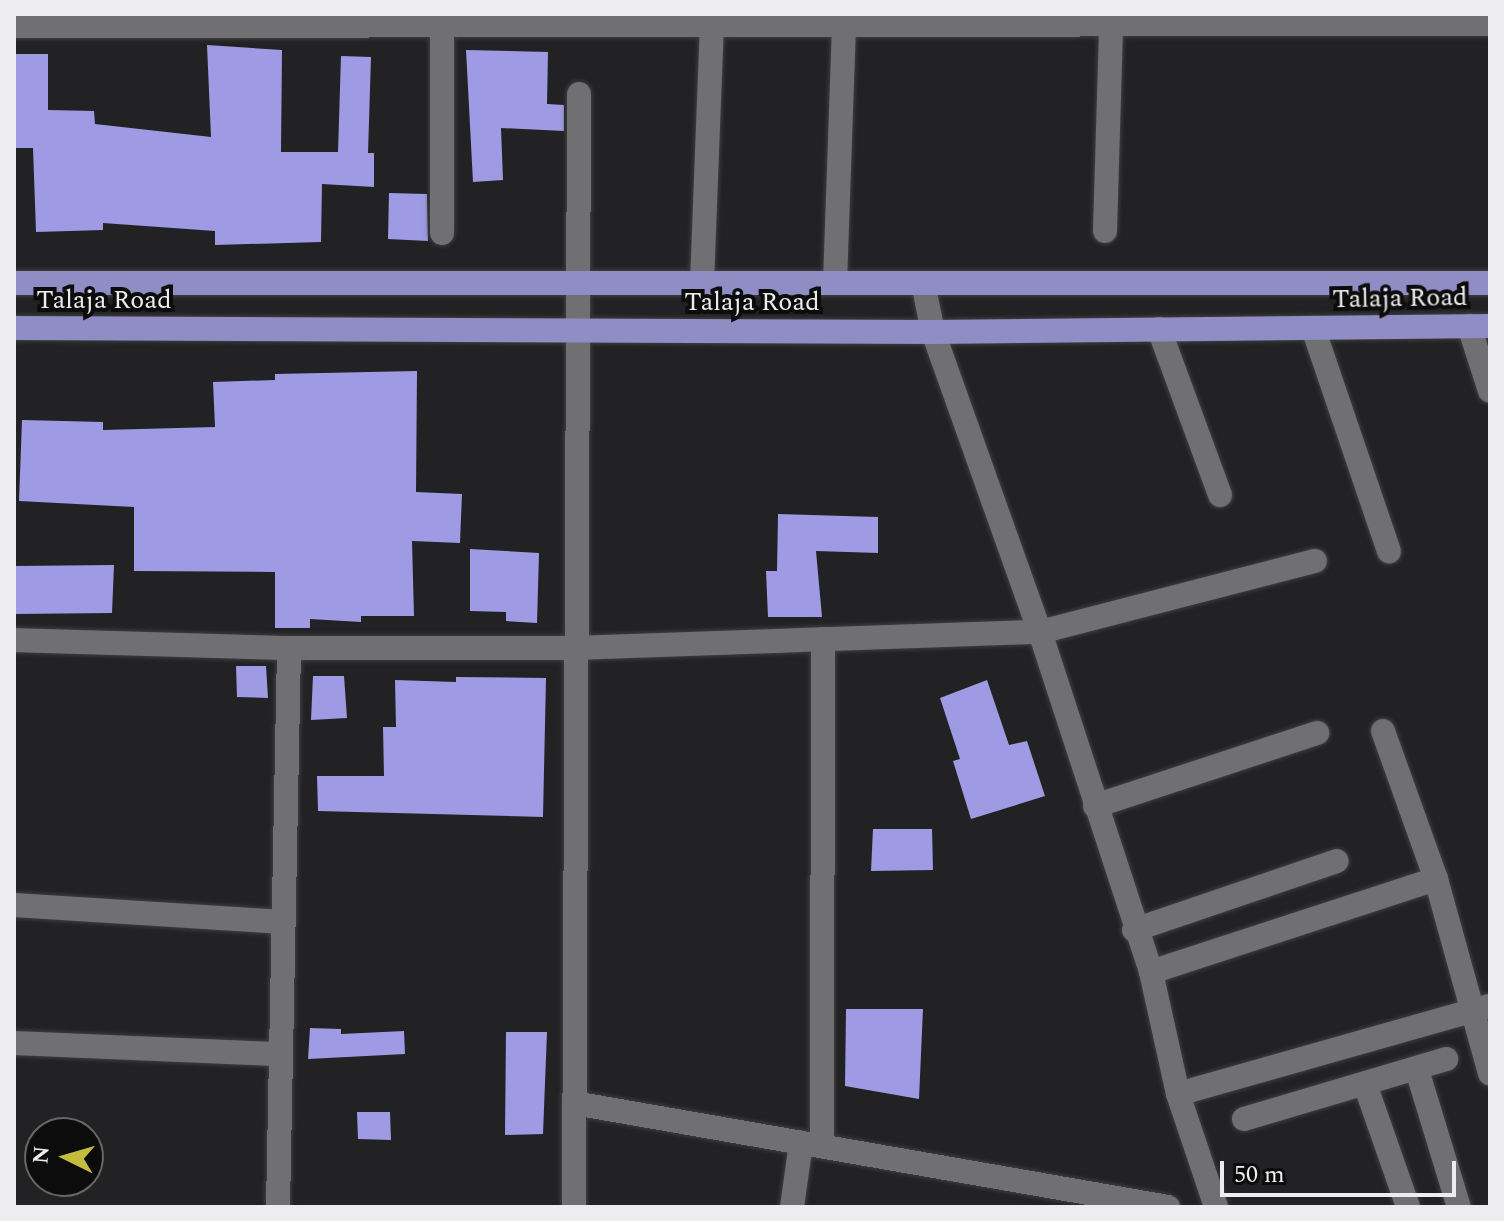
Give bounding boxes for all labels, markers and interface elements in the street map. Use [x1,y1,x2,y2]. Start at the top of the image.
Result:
street label: Talaja Road [1332,282,1468,316]
street label: Talaja Road [36,285,172,317]
street label: Talaja Road [684,287,820,319]
north arrow [24,1117,104,1197]
text: N [24,1145,59,1165]
scale bar [1224,1145,1460,1195]
text: 50 m [1234,1157,1285,1193]

